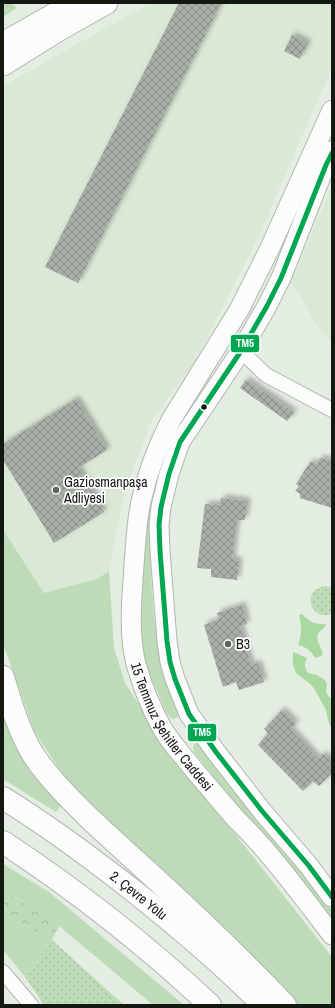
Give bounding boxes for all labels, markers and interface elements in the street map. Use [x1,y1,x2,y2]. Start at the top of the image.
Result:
line badge: TM5 [230,334,260,353]
text: TM5 [236,336,254,350]
unlabelled marker [199,402,209,412]
place label: Gaziosmanpaşa Adliyesi [63,473,148,507]
marker: Gaziosmanpaşa Adliyesi [51,485,61,495]
place label: B3 [236,635,250,653]
marker: B3 [223,639,233,649]
street label: 15 Temmuz Şehitler Caddesi [127,660,217,794]
line badge: TM5 [187,723,217,742]
text: TM5 [193,725,211,739]
street label: 2. Çevre Yolu [106,867,171,924]

